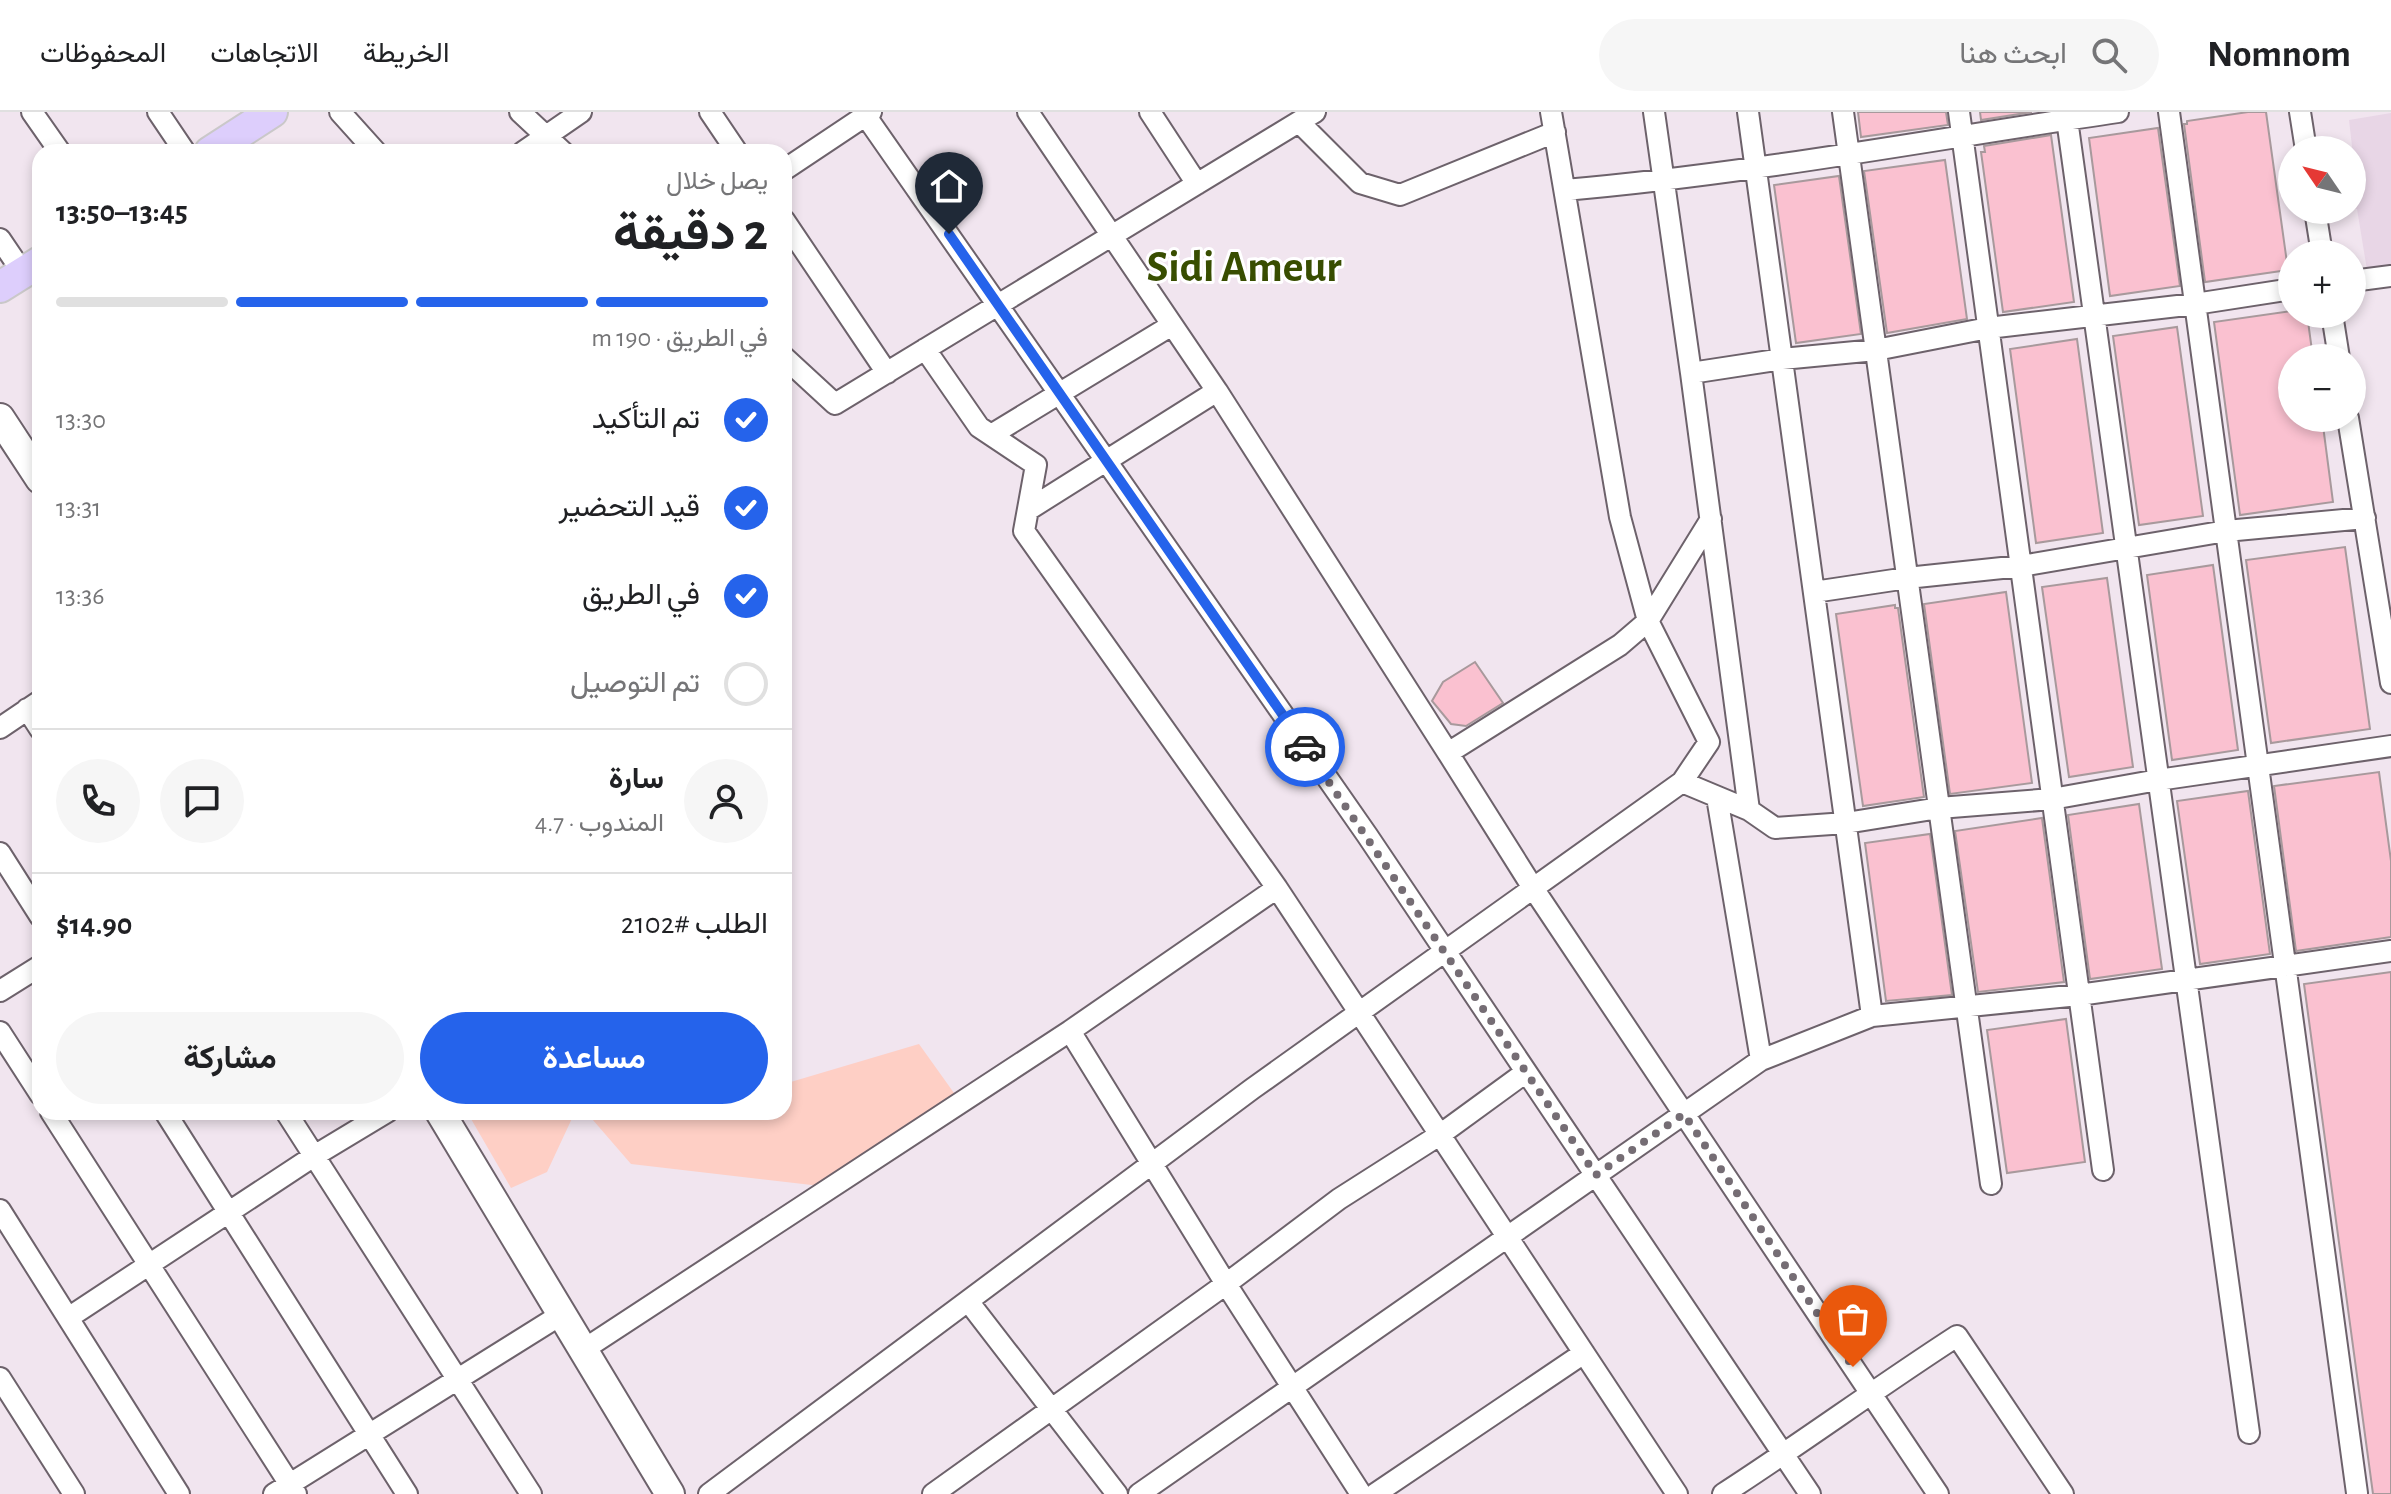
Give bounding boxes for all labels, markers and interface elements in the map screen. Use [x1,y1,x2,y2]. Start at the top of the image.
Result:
search box [1599,19,2159,91]
icon: search [2087,33,2131,77]
text: Nomnom [2207,36,2351,74]
text: ابحث هنا [1959,39,2067,69]
text: المحفوظات [40,40,166,68]
text: الاتجاهات [210,40,319,68]
text: الخريطة [363,40,449,68]
north arrow [2278,136,2366,224]
map controls [2278,136,2366,432]
pin [915,152,983,234]
icon: home [927,164,971,208]
text: يصل خلال [666,168,768,194]
text: 13:45–13:50 [56,197,188,227]
text: 2 دقيقة [613,207,768,259]
button: + [2278,240,2366,328]
district label: Sidi Ameur [1146,246,1342,290]
text: في الطريق · 190 m [591,325,768,351]
button: − [2278,344,2366,432]
icon: check [724,398,768,442]
text: تم التأكيد [592,404,700,434]
text: 13:30 [56,407,106,433]
icon: check [724,486,768,530]
text: قيد التحضير [558,492,700,522]
text: 13:31 [56,495,101,521]
icon: check [724,574,768,618]
text: في الطريق [582,580,700,610]
text: 13:36 [56,583,105,609]
text: تم التوصيل [570,668,700,698]
courier [1265,707,1345,787]
icon: car [1283,725,1327,769]
button: phone [56,759,140,843]
button: chat [160,759,244,843]
button: person [684,759,768,843]
text: سارة [609,764,664,794]
text: المندوب · 4.7 [535,810,664,836]
text: الطلب #2102 [621,909,768,939]
text: $14.90 [56,910,132,940]
button: مشاركة [56,1012,404,1104]
button: مساعدة [420,1012,768,1104]
pin [1819,1285,1887,1367]
icon: bag [1831,1297,1875,1341]

